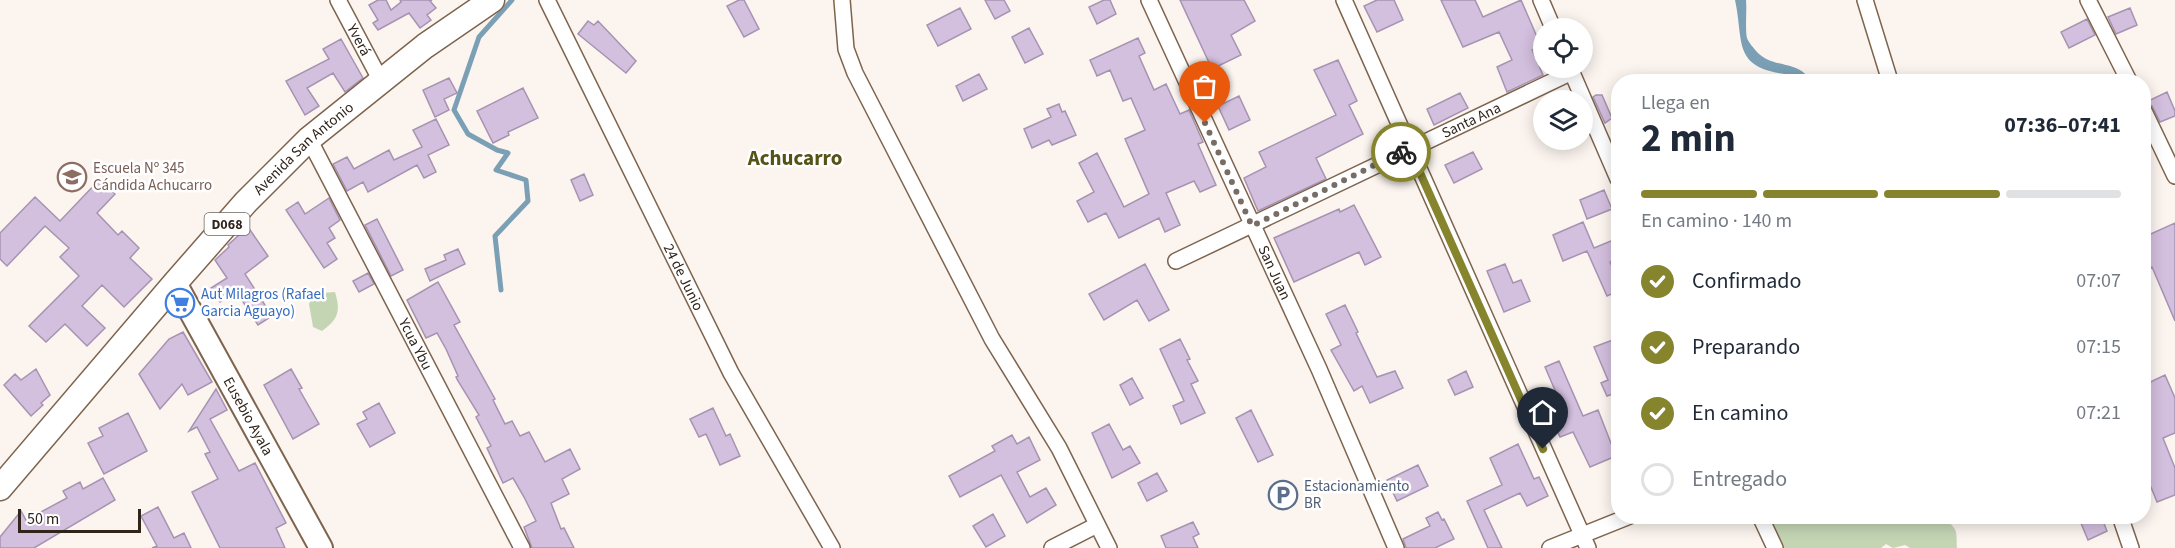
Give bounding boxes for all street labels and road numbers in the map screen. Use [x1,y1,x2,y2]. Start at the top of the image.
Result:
street label: Yverá [341,19,376,60]
street label: Avenida San Antonio [249,97,358,200]
street label: Santa Ana [1438,98,1504,144]
road number: D068 [204,213,250,235]
street label: 24 de Junio [658,240,709,314]
street label: San Juan [1252,242,1296,303]
street label: Ycua Ybu [393,314,437,374]
street label: Eusebio Ayala [218,373,278,459]

